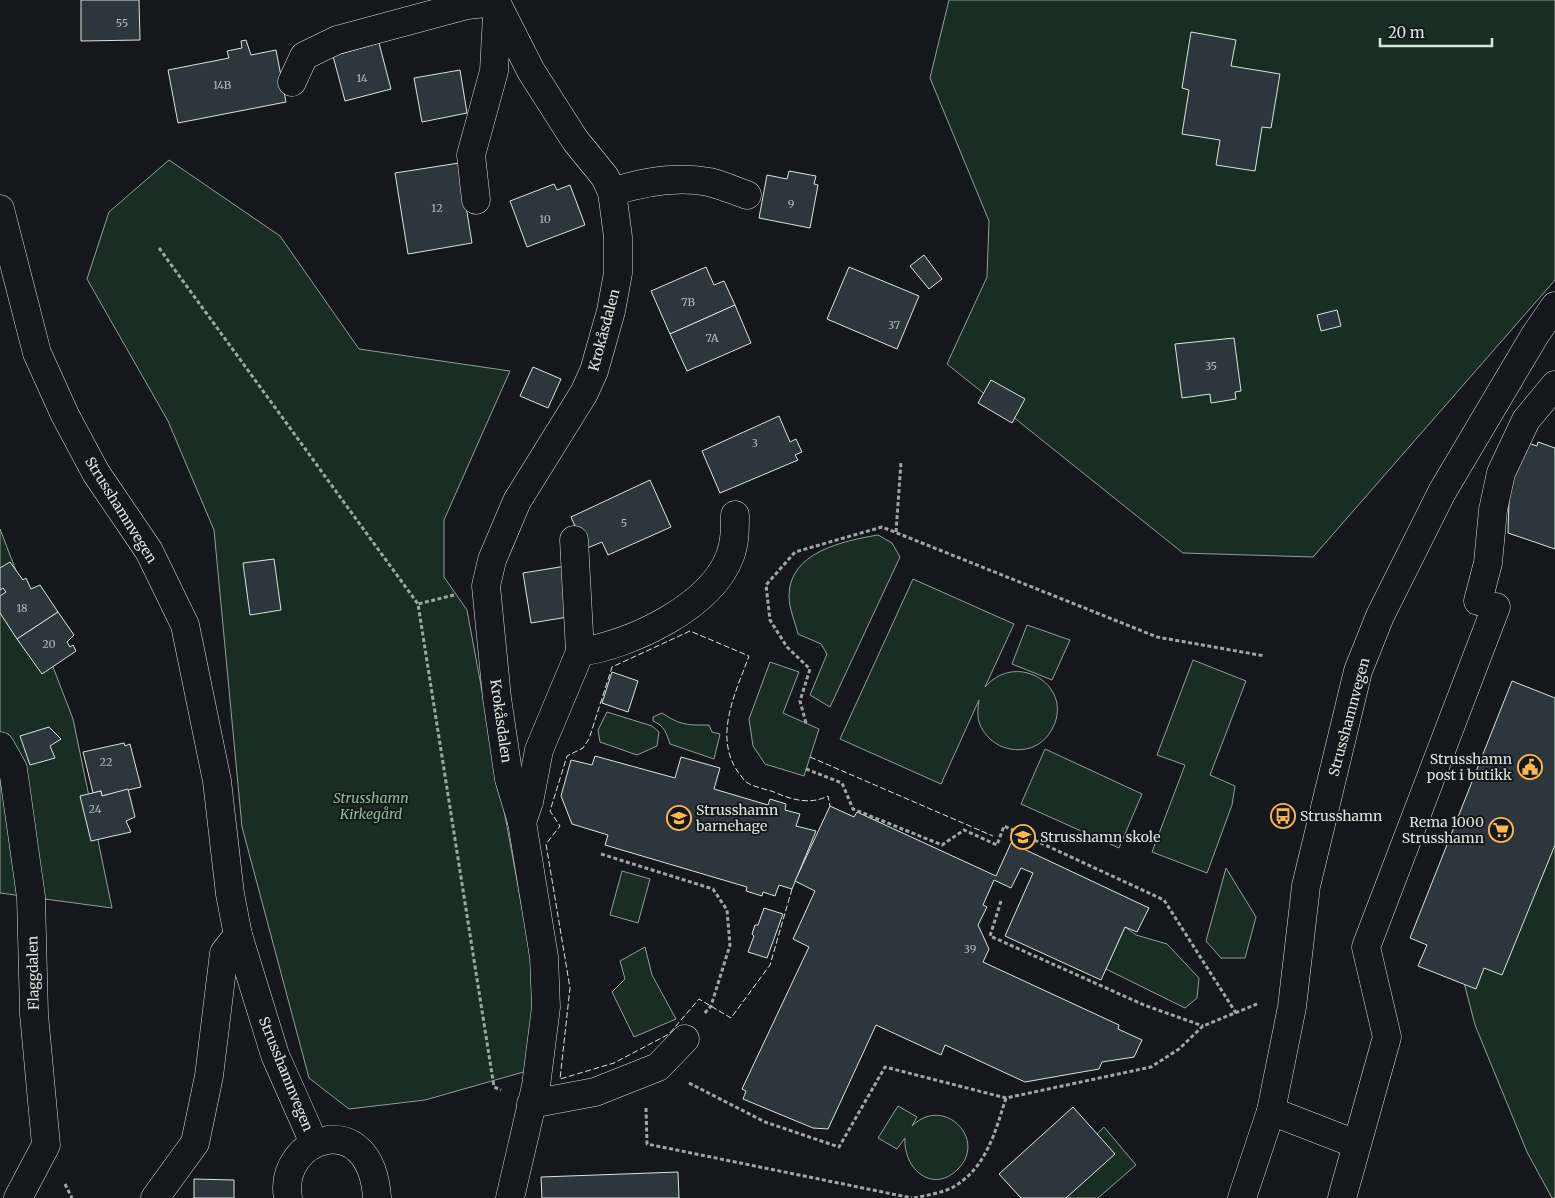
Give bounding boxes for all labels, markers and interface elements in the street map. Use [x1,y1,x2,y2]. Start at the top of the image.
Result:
scale bar [1380,15,1492,47]
house number: 55 [116,16,128,30]
text: 20 m [1388,23,1425,42]
house number: 14 [356,71,368,85]
house number: 14B [213,78,232,92]
house number: 9 [788,197,795,211]
house number: 12 [431,201,443,215]
house number: 10 [539,212,551,226]
street label: Krokåsdalen [584,287,624,373]
house number: 7B [681,295,695,309]
house number: 37 [888,318,900,332]
house number: 7A [706,331,719,345]
house number: 35 [1205,359,1217,373]
house number: 3 [752,436,758,450]
street label: Strusshamnvegen [81,453,161,567]
house number: 5 [621,516,627,530]
house number: 18 [16,601,28,615]
house number: 20 [42,637,56,651]
street label: Strusshamnvegen [1325,656,1373,778]
street label: Krokåsdalen [486,678,516,764]
place label: Strusshamn post i butikk [1427,750,1512,784]
public building icon: Strusshamn post i butikk [1517,754,1543,780]
house number: 22 [100,755,112,769]
park label: Strusshamn Kirkegård [333,789,409,823]
place label: Strusshamn barnehage [695,801,778,835]
house number: 24 [89,802,102,816]
bus stop icon: Strusshamn [1270,803,1296,829]
school or university icon: Strusshamn barnehage [666,805,692,831]
place label: Strusshamn [1300,807,1382,825]
place label: Rema 1000 Strusshamn [1402,813,1484,847]
supermarket icon: Rema 1000 Strusshamn [1488,817,1514,843]
school or university icon: Strusshamn skole [1010,824,1036,850]
place label: Strusshamn skole [1040,828,1160,846]
street label: Flaggdalen [23,936,43,1010]
house number: 39 [964,942,977,956]
street label: Strusshamnvegen [255,1014,317,1134]

